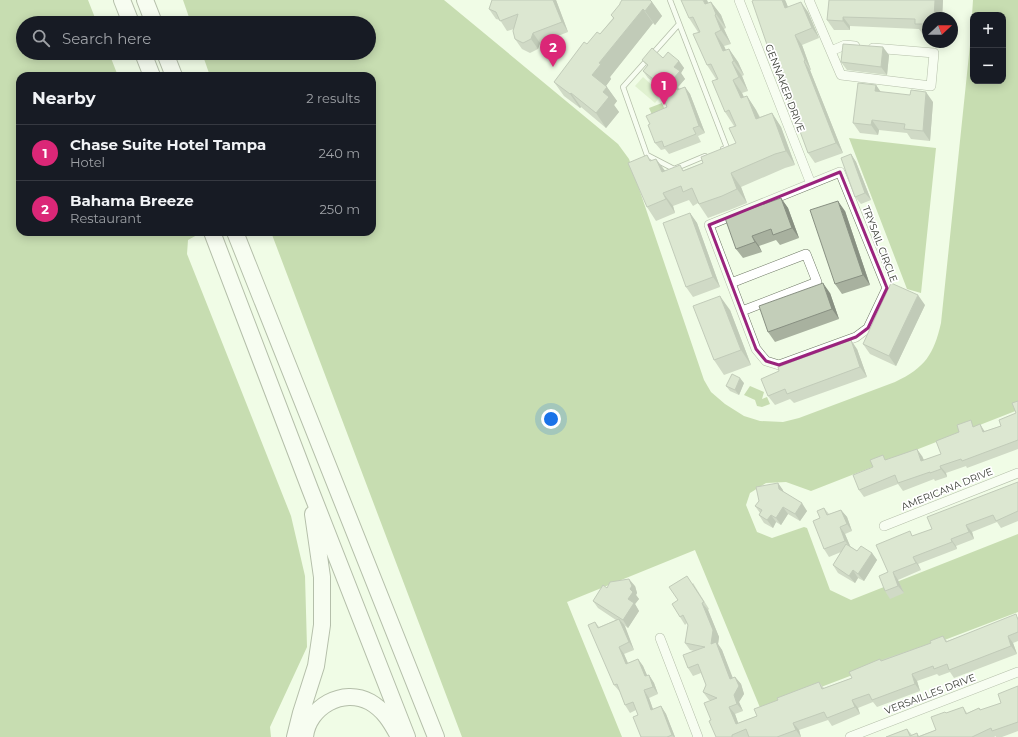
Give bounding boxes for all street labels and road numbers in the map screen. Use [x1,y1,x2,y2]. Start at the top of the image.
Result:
street label: GENNAKER DRIVE [762,42,808,134]
street label: TRYSAIL CIRCLE [859,204,901,284]
street label: AMERICANA DRIVE [899,465,995,513]
street label: VERSAILLES DRIVE [883,671,978,717]

